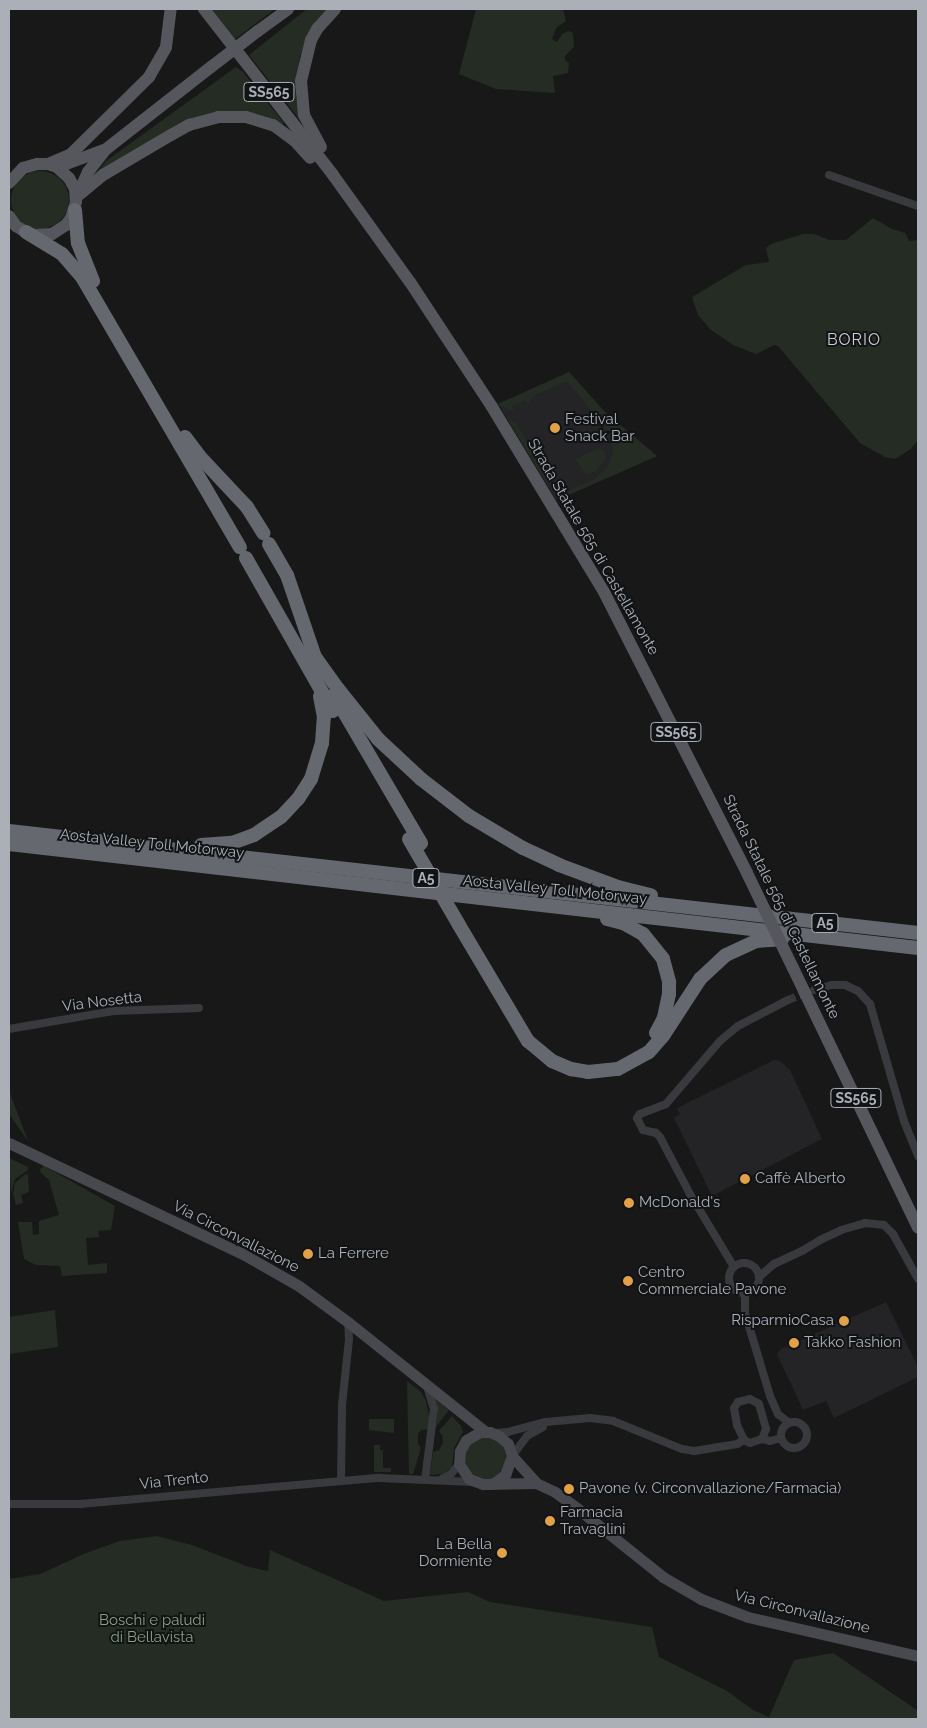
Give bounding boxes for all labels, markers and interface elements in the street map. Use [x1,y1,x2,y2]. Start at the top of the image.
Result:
road number: SS565 [243,80,295,104]
district label: BORIO [826,330,882,350]
place label: Festival Snack Bar [565,410,634,445]
marker: Festival Snack Bar [549,422,561,434]
street label: Strada Statale 565 di Castellamonte [523,435,663,659]
road number: SS565 [650,720,702,744]
street label: Strada Statale 565 di Castellamonte [719,792,843,1022]
street label: Aosta Valley Toll Motorway [58,825,246,863]
road number: A5 [412,866,440,890]
street label: Aosta Valley Toll Motorway [461,871,649,909]
road number: A5 [811,911,839,934]
street label: Via Nosetta [61,988,143,1016]
road number: SS565 [830,1086,882,1110]
place label: Caffè Alberto [755,1170,846,1188]
marker: Caffè Alberto [739,1173,751,1185]
place label: McDonald's [639,1194,720,1212]
street label: Via Circonvallazione [170,1197,302,1277]
marker: McDonald's [623,1197,635,1209]
place label: La Ferrere [318,1245,389,1263]
marker: La Ferrere [302,1248,314,1260]
place label: Centro Commerciale Pavone [638,1263,786,1298]
marker: Centro Commerciale Pavone [622,1275,634,1287]
place label: RisparmioCasa [731,1312,834,1330]
marker: RisparmioCasa [838,1315,850,1327]
place label: Takko Fashion [804,1334,901,1352]
marker: Takko Fashion [788,1337,800,1349]
street label: Via Trento [138,1468,210,1494]
place label: Pavone (v. Circonvallazione/Farmacia) [579,1480,841,1498]
marker: Pavone (v. Circonvallazione/Farmacia) [563,1483,575,1495]
place label: Farmacia Travaglini [560,1503,626,1538]
marker: Farmacia Travaglini [544,1515,556,1527]
place label: La Bella Dormiente [419,1535,492,1570]
marker: La Bella Dormiente [496,1547,508,1559]
street label: Via Circonvallazione [732,1586,872,1638]
park label: Boschi e paludi di Bellavista [99,1611,205,1646]

